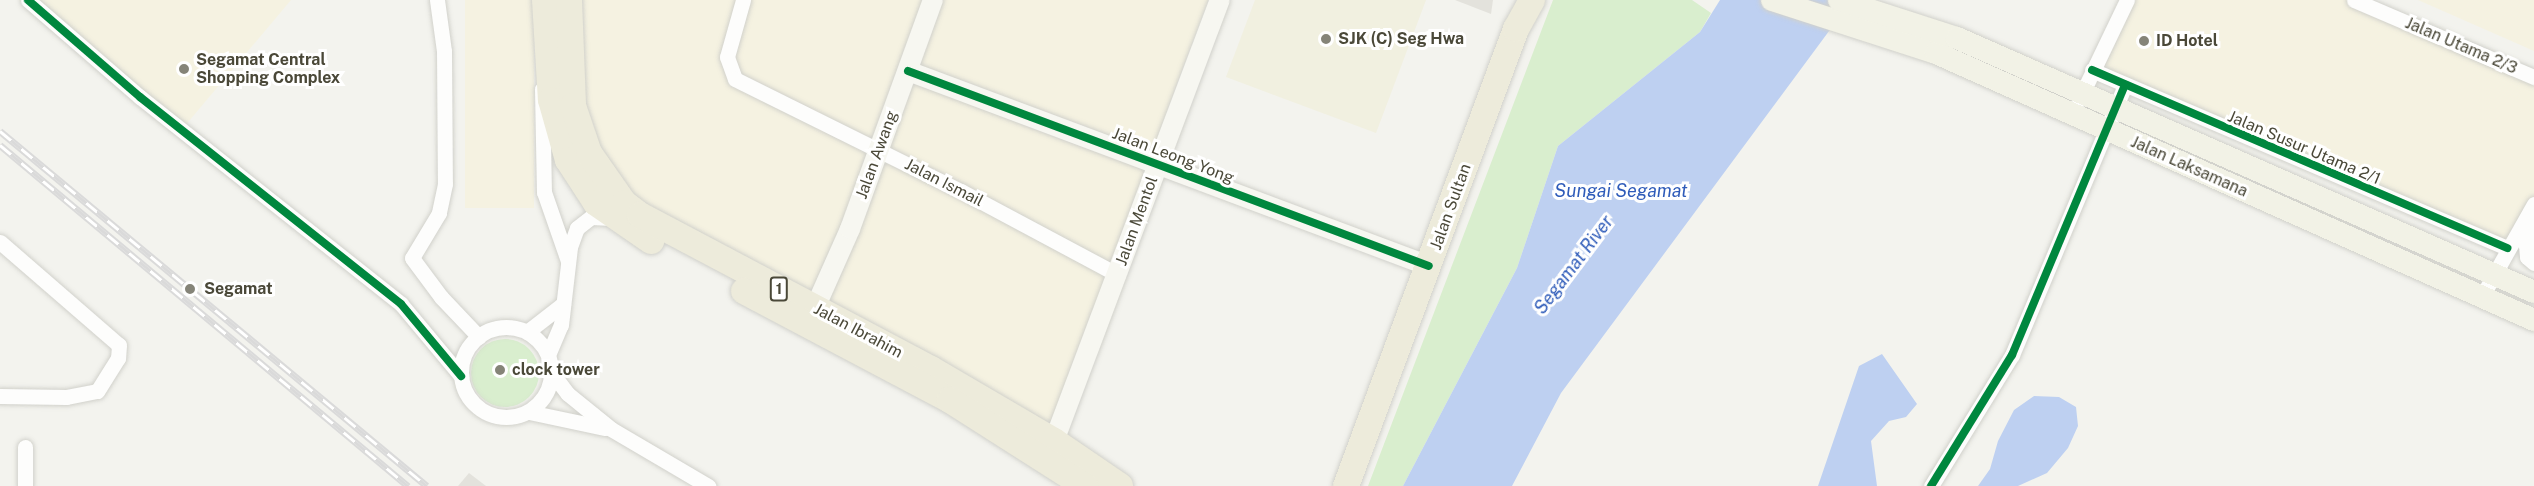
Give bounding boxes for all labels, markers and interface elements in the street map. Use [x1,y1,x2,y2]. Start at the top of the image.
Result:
street label: Jalan Utama 2/3 [2402,14,2520,78]
place label: SJK (C) Seg Hwa [1338,29,1464,49]
place label: ID Hotel [2156,31,2218,51]
marker: SJK (C) Seg Hwa [1319,32,1333,46]
marker: ID Hotel [2137,34,2151,48]
place label: Segamat Central Shopping Complex [196,50,340,88]
marker: Segamat Central Shopping Complex [177,62,191,76]
street label: Jalan Susur Utama 2/1 [2225,107,2383,189]
street label: Jalan Awang [852,108,902,202]
street label: Jalan Leong Yong [1109,124,1237,188]
street label: Jalan Laksamana [2127,133,2251,201]
street label: Jalan Ismail [901,155,987,211]
street label: Jalan Sultan [1427,161,1475,253]
street label: Jalan Mentol [1112,174,1162,268]
water label: Sungai Segamat [1554,180,1688,202]
water label: Segamat River [1530,211,1618,319]
road number: 1 [768,277,790,301]
place label: Segamat [204,279,273,299]
marker: Segamat [181,280,199,298]
street label: Jalan Ibrahim [810,300,906,362]
place label: clock tower [512,360,600,380]
marker: clock tower [493,363,507,377]

